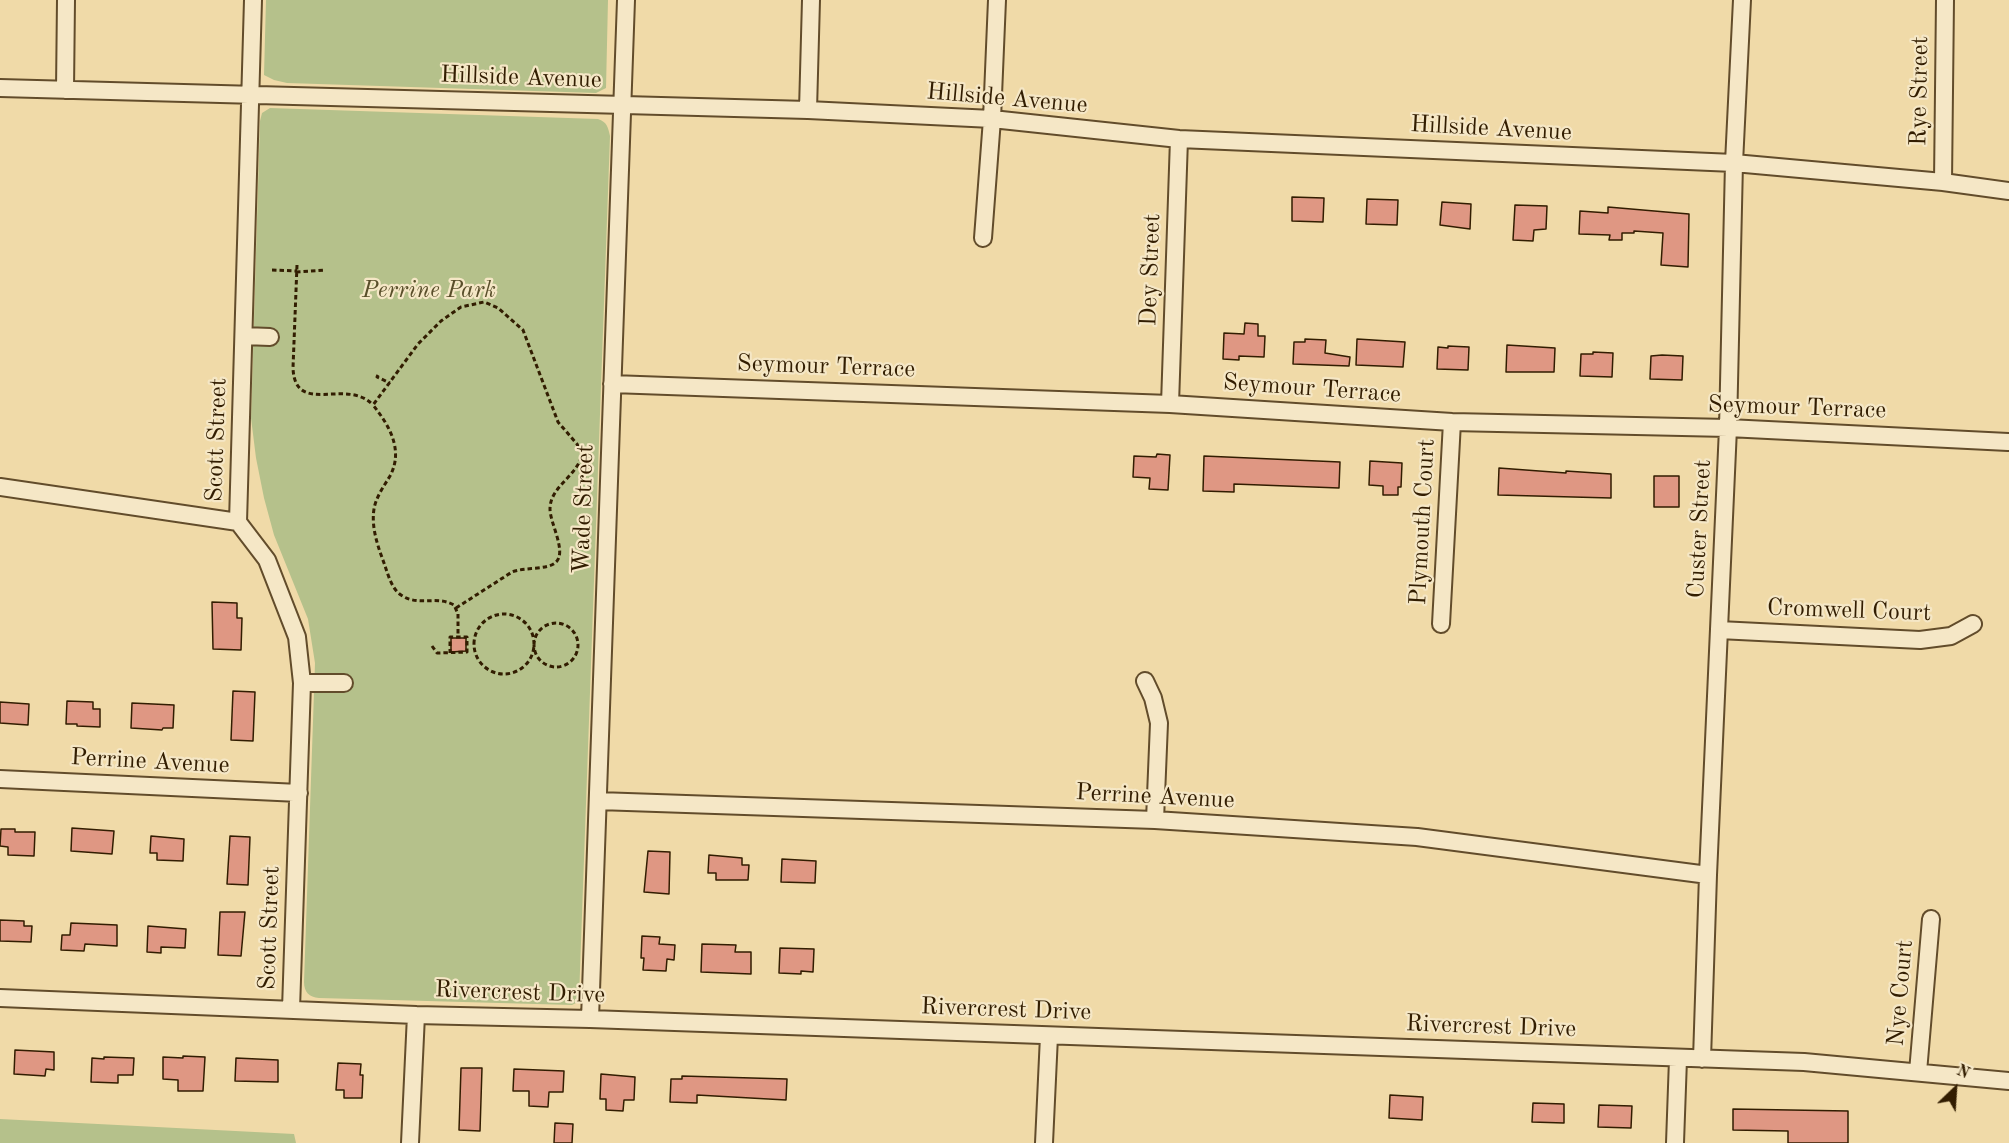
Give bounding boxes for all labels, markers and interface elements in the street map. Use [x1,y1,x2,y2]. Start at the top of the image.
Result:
street label: Rye Street [1905,36,1935,146]
street label: Hillside Avenue [440,61,602,95]
street label: Hillside Avenue [925,78,1089,120]
street label: Hillside Avenue [1409,110,1573,148]
street label: Dey Street [1135,213,1167,327]
park label: Perrine Park [362,277,496,305]
street label: Seymour Terrace [736,349,916,385]
street label: Seymour Terrace [1222,368,1402,410]
street label: Scott Street [200,377,234,503]
street label: Seymour Terrace [1707,390,1887,426]
street label: Plymouth Court [1404,438,1442,606]
street label: Wade Street [567,444,601,574]
street label: Custer Street [1682,459,1718,599]
street label: Cromwell Court [1766,594,1932,628]
street label: Perrine Avenue [70,743,230,781]
street label: Perrine Avenue [1075,778,1235,816]
street label: Scott Street [253,865,287,991]
street label: Nye Court [1882,939,1920,1047]
street label: Rivercrest Drive [434,976,606,1010]
street label: Rivercrest Drive [920,993,1092,1027]
street label: Rivercrest Drive [1405,1010,1577,1044]
north arrow [1925,1059,1985,1119]
text: N [1954,1063,1972,1083]

